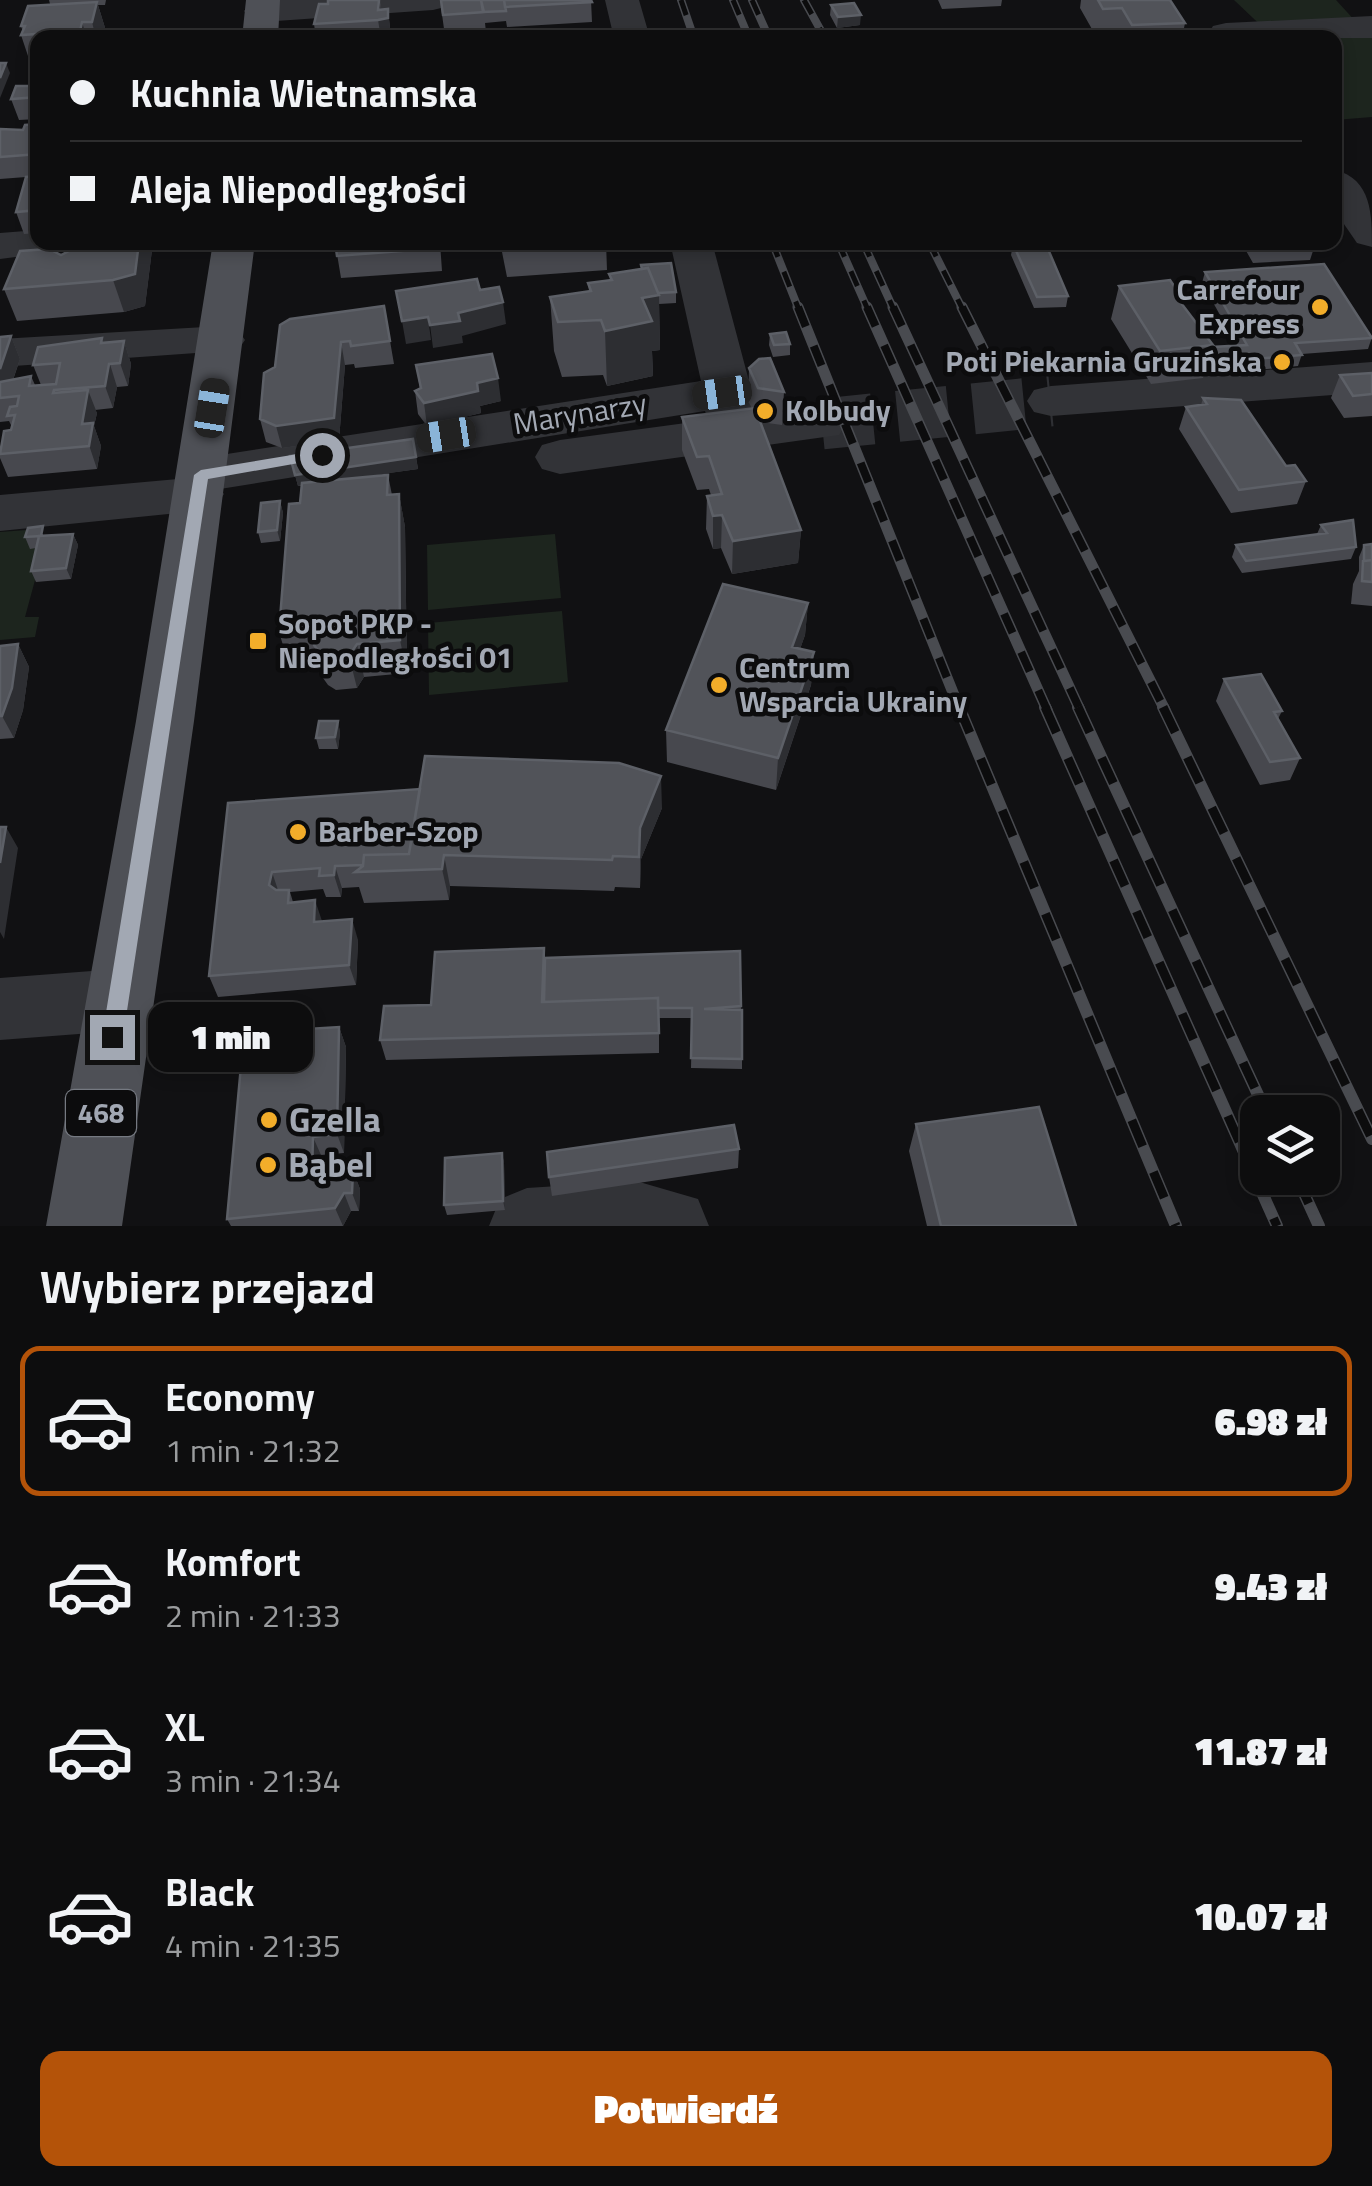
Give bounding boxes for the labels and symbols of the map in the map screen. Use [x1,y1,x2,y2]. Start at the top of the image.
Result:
place label: Carrefour Express [1176,266,1300,346]
marker: Carrefour Express [1309,296,1331,318]
place label: Poti Piekarnia Gruzińska [945,338,1262,384]
marker: Poti Piekarnia Gruzińska [1271,351,1293,373]
car [690,374,754,412]
car [192,376,232,440]
street label: Marynarzy [510,380,650,446]
place label: Kolbudy [785,387,891,433]
marker: Kolbudy [754,400,776,422]
car [414,415,478,455]
route start [300,433,345,478]
place label: Sopot PKP - Niepodległości 01 [278,600,513,680]
marker: Sopot PKP - Niepodległości 01 [247,630,269,652]
place label: Centrum Wsparcia Ukrainy [739,644,967,724]
marker: Centrum Wsparcia Ukrainy [708,674,730,696]
place label: Barber-Szop [318,808,479,854]
marker: Barber-Szop [287,821,309,843]
callout: 1 min [147,1002,312,1072]
route end [90,1015,135,1060]
road number: 468 [66,1090,136,1136]
place label: Gzella [289,1092,381,1146]
marker: Gzella [258,1109,280,1131]
place label: Bąbel [288,1137,374,1191]
marker: Bąbel [257,1154,279,1176]

